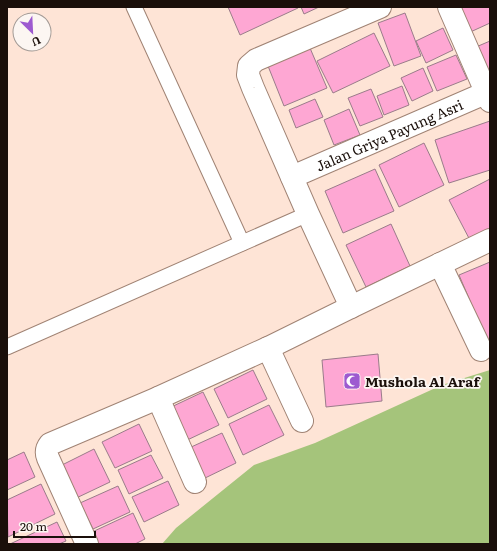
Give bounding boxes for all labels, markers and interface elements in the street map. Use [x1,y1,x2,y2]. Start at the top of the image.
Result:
north arrow [12,12,52,52]
text: U [29,33,44,51]
street label: Jalan Griya Payung Asri [312,94,466,176]
mosque icon: Mushola Al Araf [342,371,362,391]
place label: Mushola Al Araf [365,371,481,391]
scale bar [14,513,95,539]
text: 20 m [20,517,47,535]

